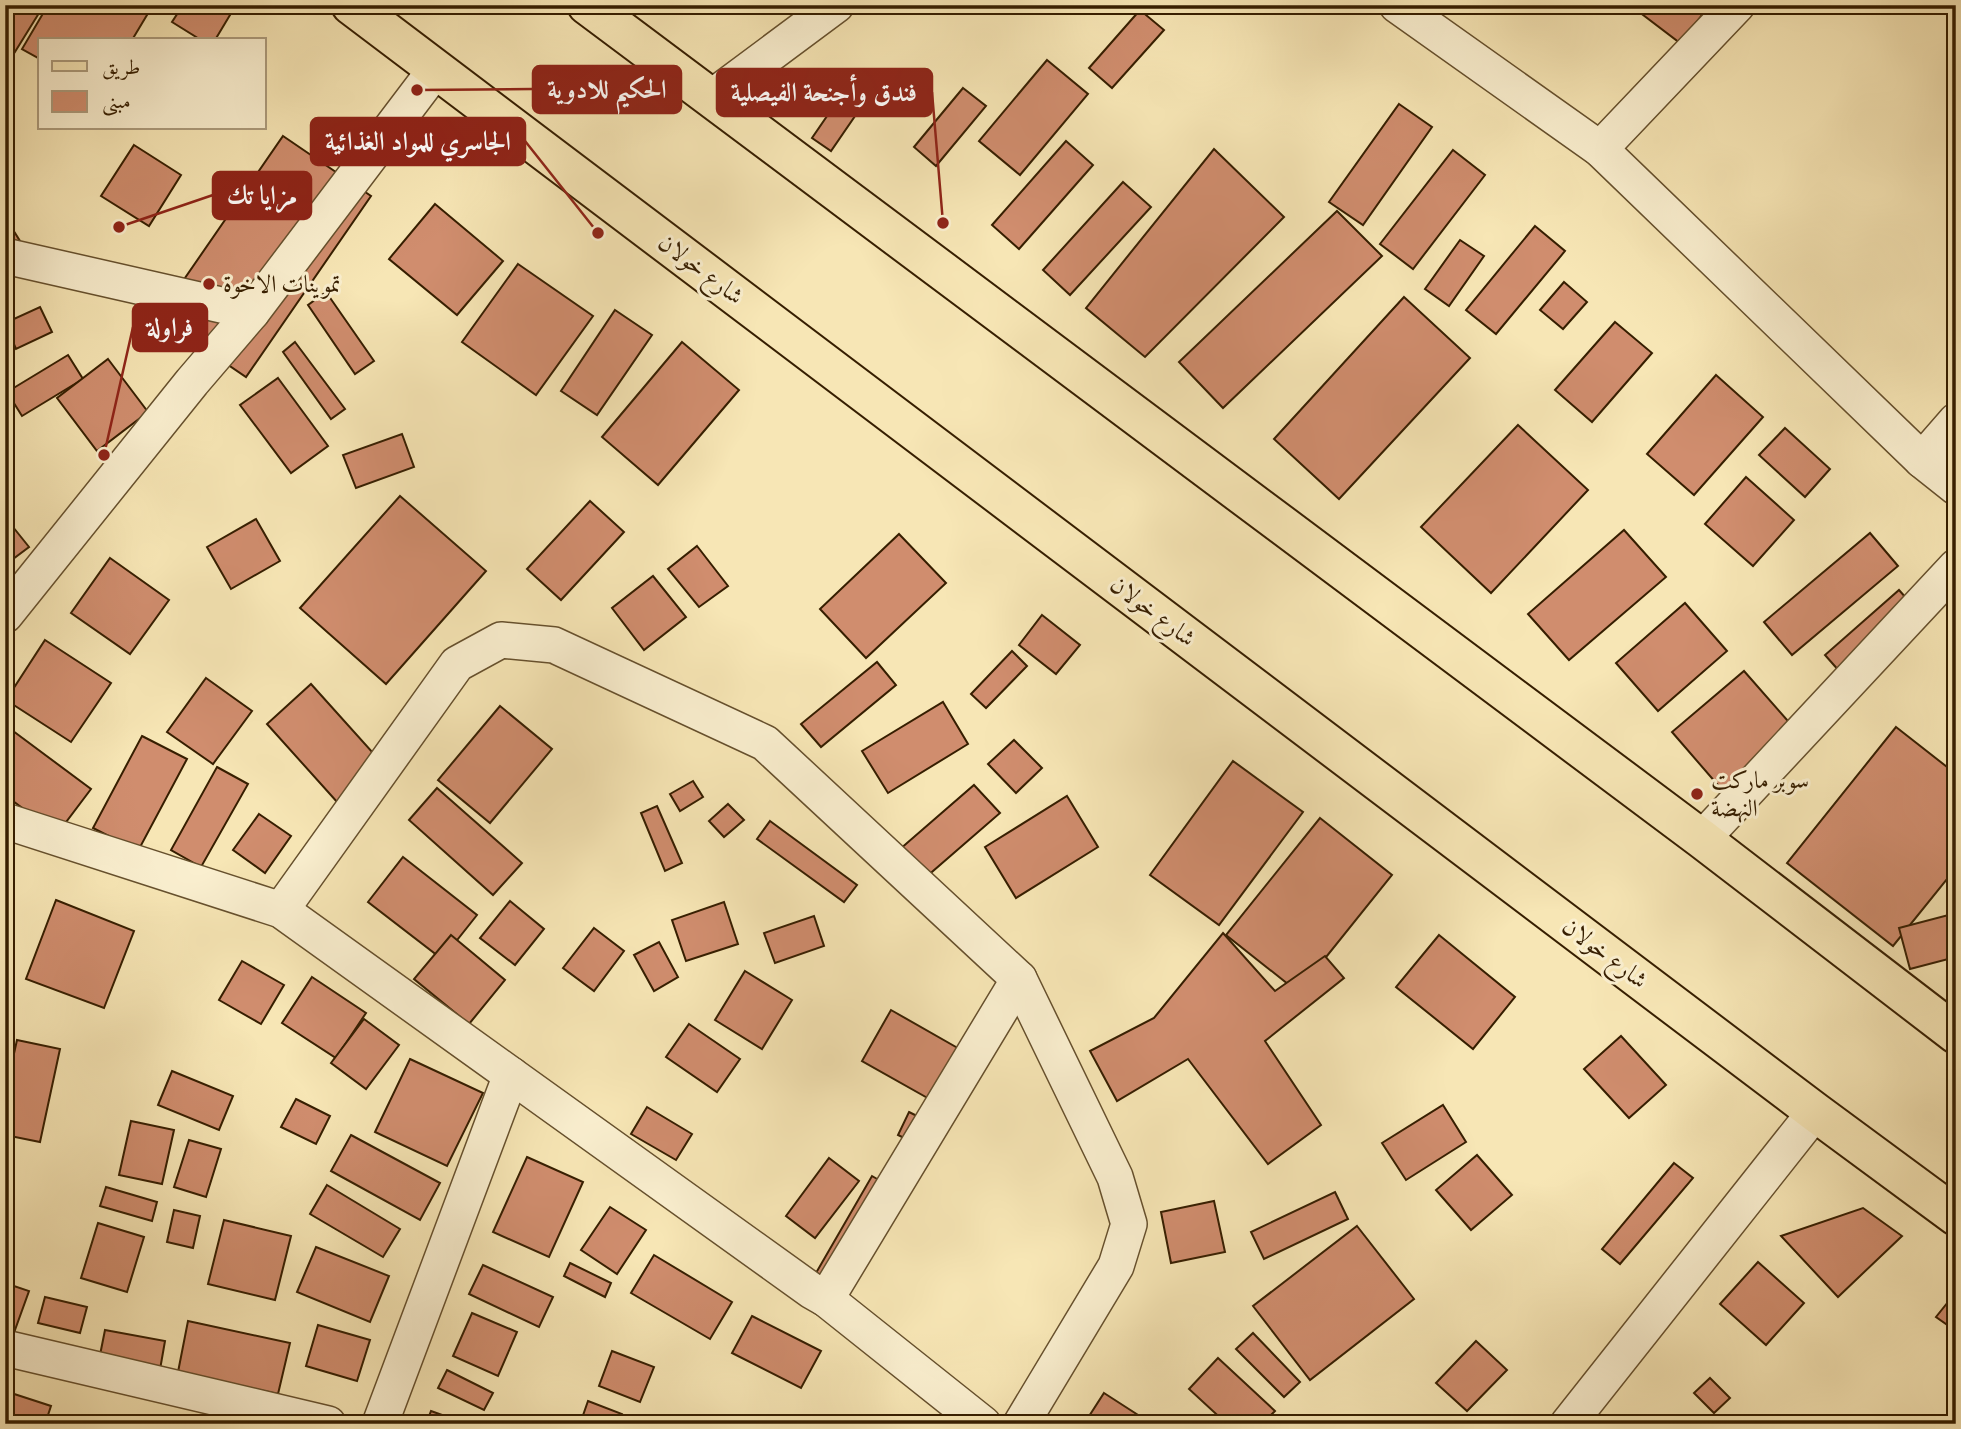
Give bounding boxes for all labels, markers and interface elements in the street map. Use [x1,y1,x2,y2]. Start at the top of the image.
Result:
legend [38,38,266,130]
text: طريق [102,53,140,80]
callout: الحكيم للادوية [533,66,681,113]
callout: فندق وأجنحة الفيصلية [717,69,932,116]
text: الحكيم للادوية [547,72,667,115]
text: فندق وأجنحة الفيصلية [731,74,917,109]
text: مبنى [102,87,131,116]
callout: الجاسري للمواد الغذائية [311,118,525,165]
text: الجاسري للمواد الغذائية [325,124,511,163]
callout: مزايا تك [213,172,311,219]
text: مزايا تك [227,178,297,214]
street label: شارع خولان [649,226,750,315]
place label: تموينات الاخوة [223,268,341,299]
marker: تموينات الاخوة [201,276,217,292]
callout: فراولة [133,304,207,351]
text: فراولة [145,310,193,344]
street label: شارع خولان [1101,568,1202,657]
place label: سوبر ماركت النهضة [1711,764,1809,823]
marker: سوبر ماركت النهضة [1689,786,1705,802]
street label: شارع خولان [1553,910,1654,999]

